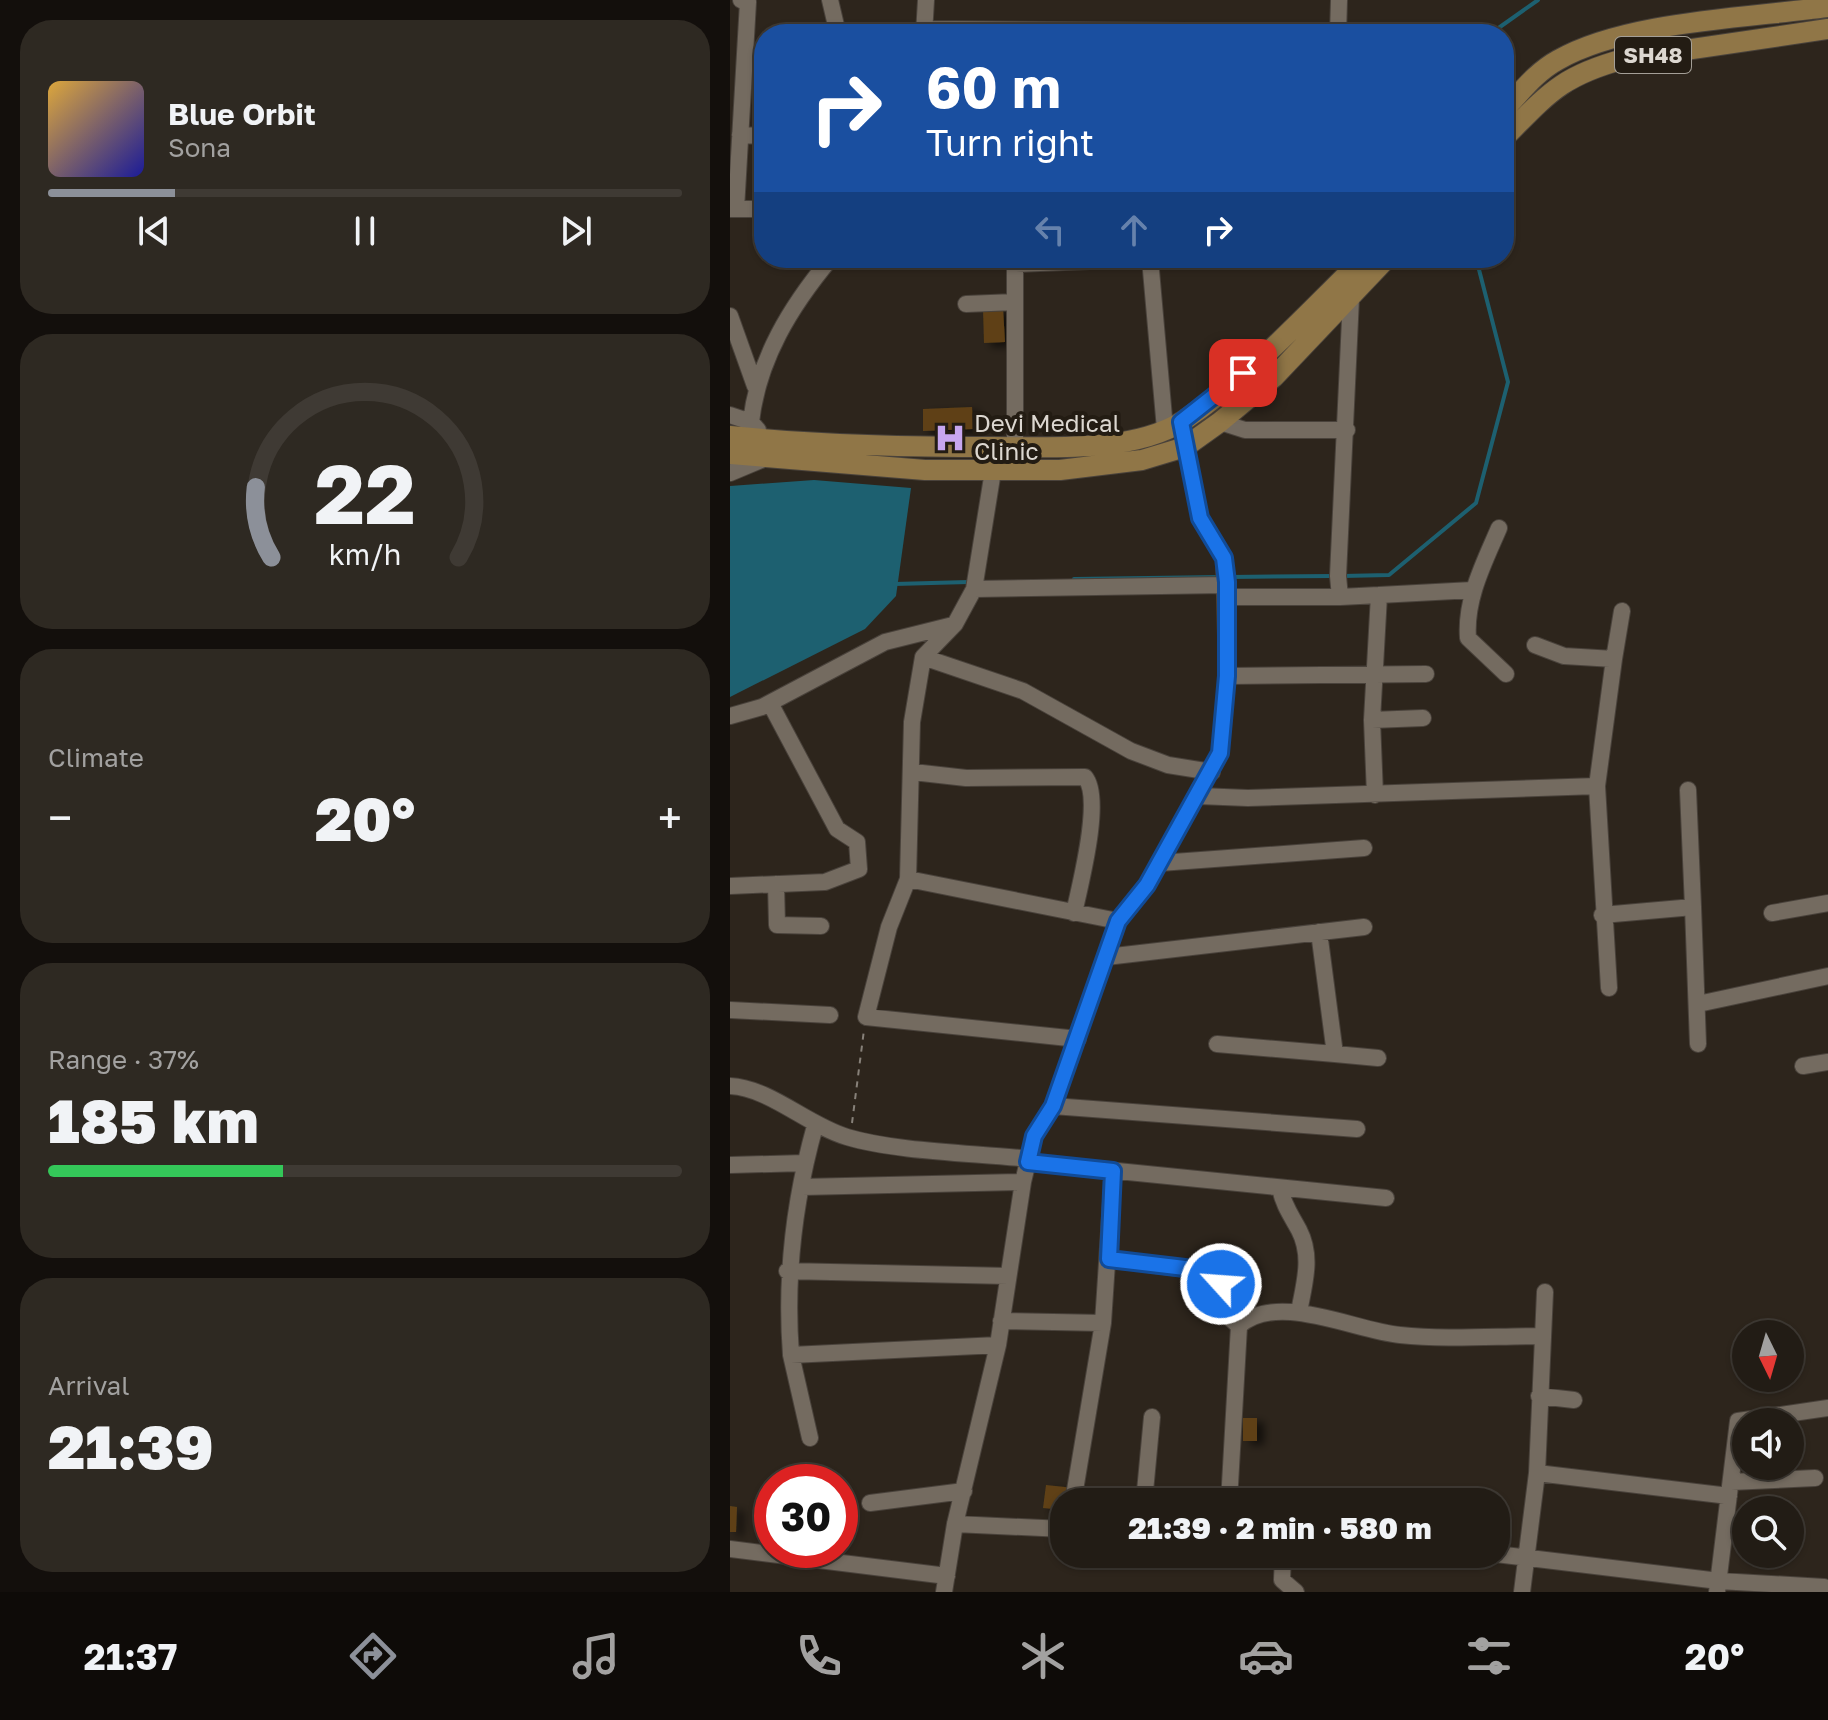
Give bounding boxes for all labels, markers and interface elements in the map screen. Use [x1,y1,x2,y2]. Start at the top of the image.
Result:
road number: SH48 [1615,37,1691,73]
text: 60 m [926,53,1061,120]
icon: right [794,56,898,160]
text: Blue Orbit [168,96,316,132]
text: Turn right [926,121,1094,164]
text: Sona [168,132,231,163]
icon: left [1028,208,1072,252]
icon: ahead [1112,208,1156,252]
icon: right [1196,208,1240,252]
icon: previous [132,209,176,253]
icon: pause [343,209,387,253]
icon: next [554,209,598,253]
pin [1209,339,1277,407]
icon: arrive [1221,351,1265,395]
place label: Devi Medical Clinic [974,408,1120,465]
hospital icon: Devi Medical Clinic [933,421,967,455]
text: 22 [314,441,416,541]
text: km/h [329,537,401,571]
text: Climate [48,742,144,773]
text: 20° [315,782,415,854]
text: − [48,791,72,844]
text: + [658,791,682,844]
text: Range · 37% [48,1044,199,1075]
text: 185 km [48,1084,259,1156]
position arrow [1179,1242,1263,1326]
north arrow [1732,1320,1804,1392]
map controls [1732,1320,1804,1568]
text: Arrival [48,1370,129,1401]
button: sound [1732,1408,1804,1480]
text: 21:39 [48,1410,213,1482]
speed limit sign: 30 [754,1464,858,1568]
button: search [1732,1496,1804,1568]
text: 21:39 · 2 min · 580 m [1128,1510,1432,1546]
icon: directions [345,1628,401,1684]
icon: music [568,1628,624,1684]
icon: phone [791,1628,847,1684]
icon: climate [1015,1628,1071,1684]
icon: car [1238,1628,1294,1684]
icon: filters [1461,1628,1517,1684]
text: 21:37 [84,1635,177,1678]
text: 20° [1685,1635,1744,1678]

